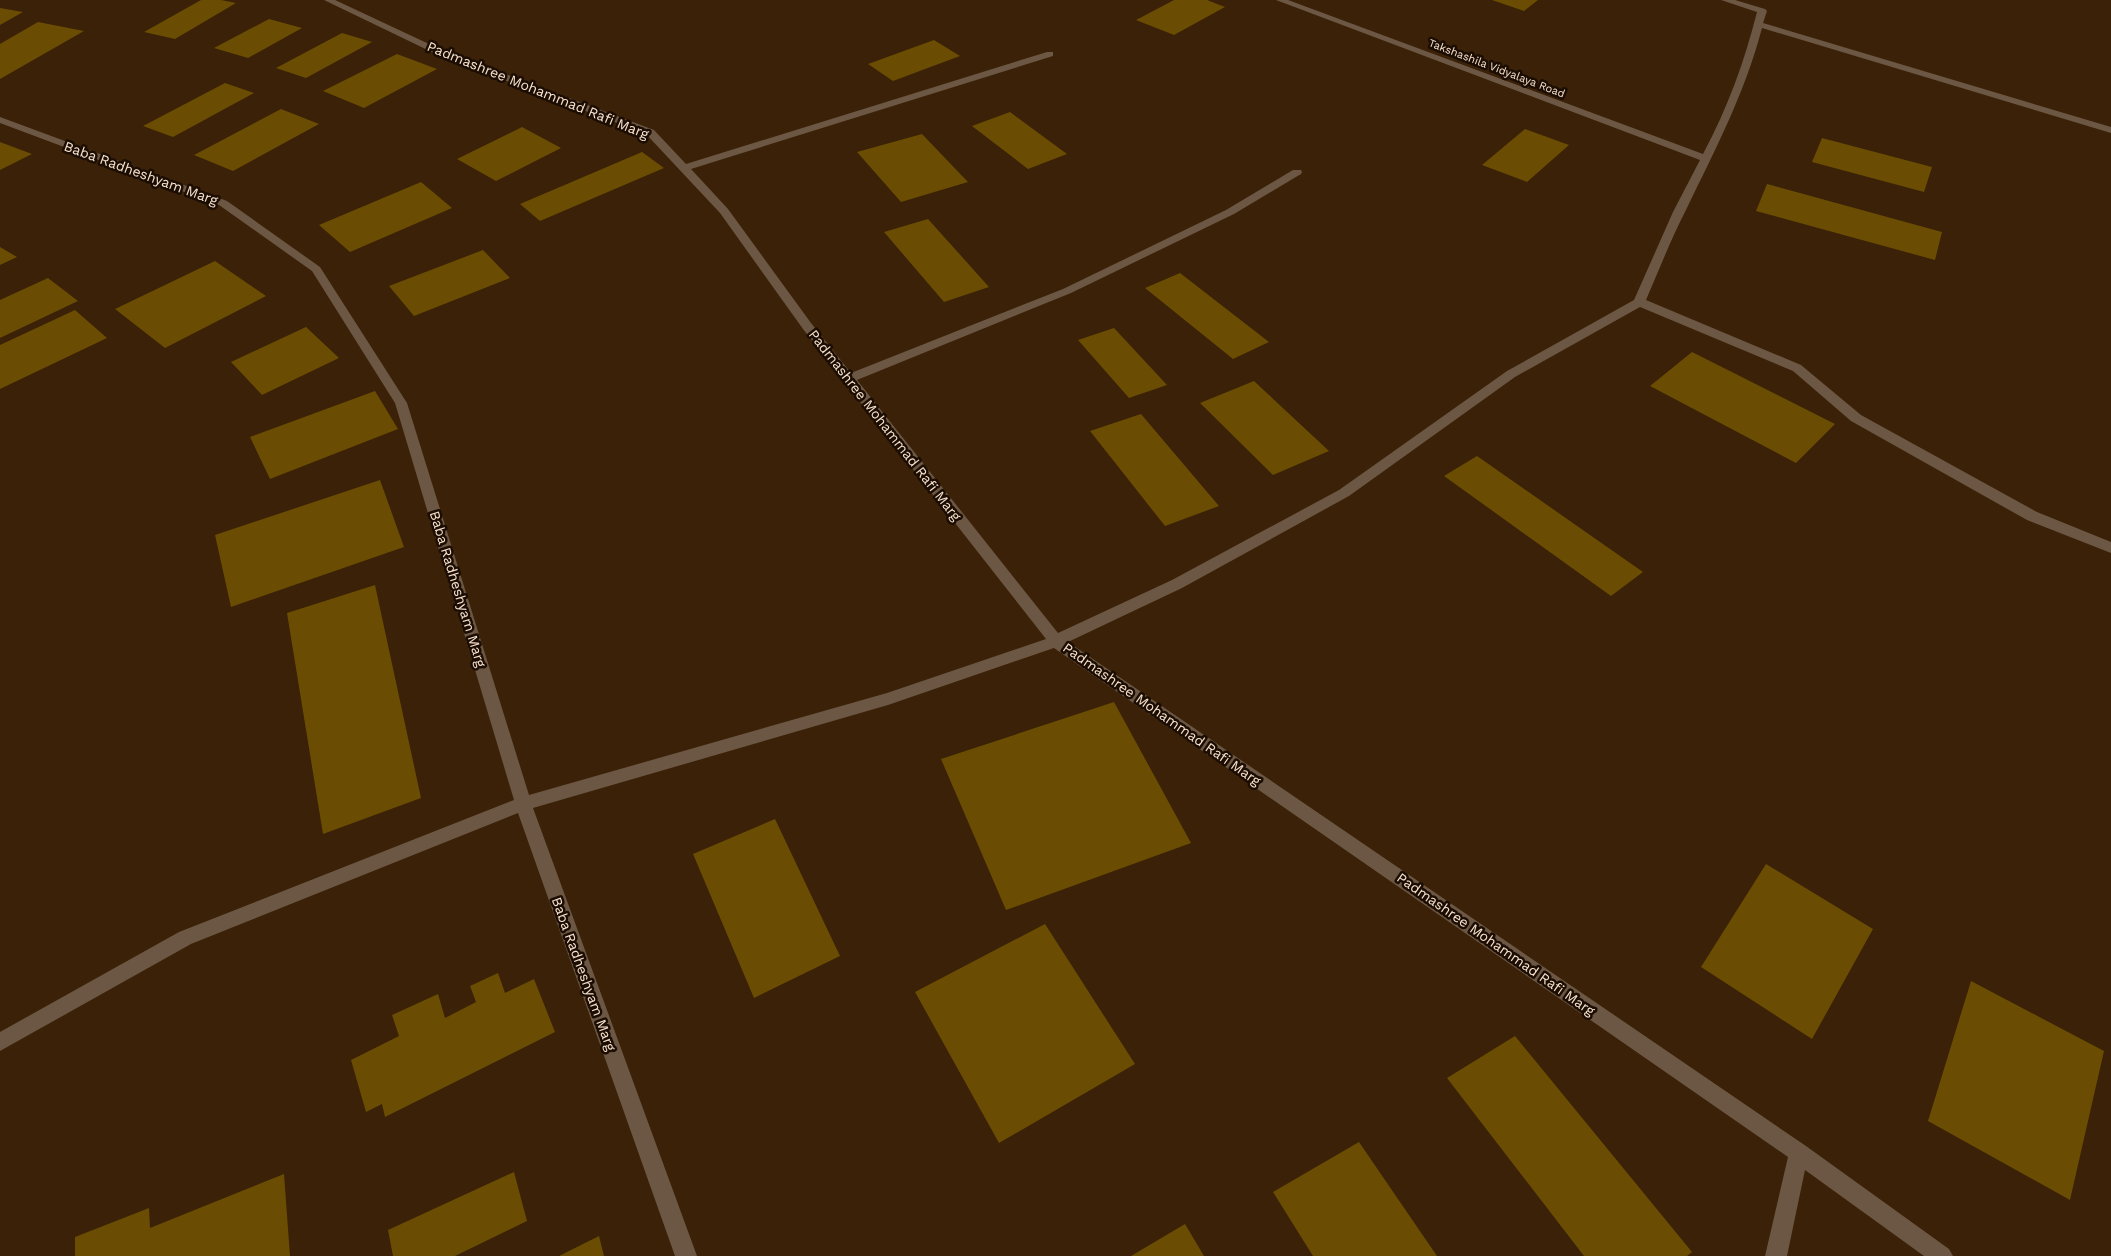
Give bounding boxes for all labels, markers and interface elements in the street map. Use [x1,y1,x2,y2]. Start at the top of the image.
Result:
street label: Takshashila Vidyalaya Road [1427,36,1567,101]
street label: Padmashree Mohammad Rafi Marg [425,38,652,142]
street label: Baba Radheshyam Marg [62,138,221,208]
street label: Padmashree Mohammad Rafi Marg [806,326,965,524]
street label: Baba Radheshyam Marg [427,509,490,670]
street label: Padmashree Mohammad Rafi Marg [1060,639,1264,789]
street label: Padmashree Mohammad Rafi Marg [1394,869,1598,1019]
street label: Baba Radheshyam Marg [549,895,619,1054]

